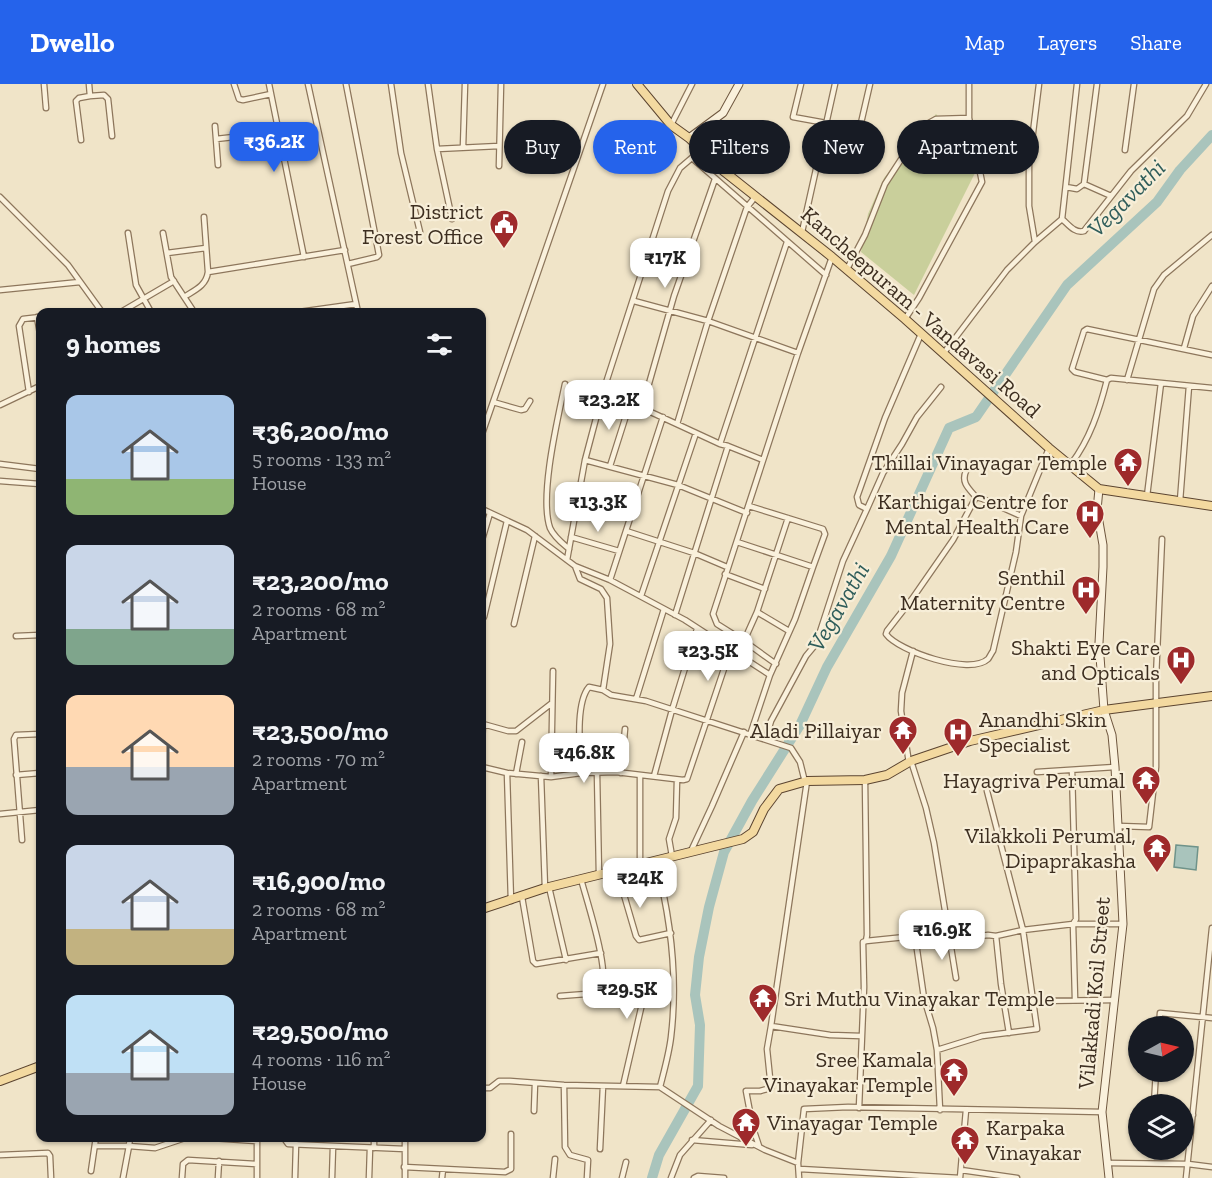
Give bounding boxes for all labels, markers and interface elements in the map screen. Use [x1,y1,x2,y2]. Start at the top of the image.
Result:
text: Dwello [30,26,115,59]
text: Map [965,30,1005,55]
text: Layers [1038,30,1097,55]
text: Share [1130,30,1182,55]
chip: Buy [504,120,581,174]
chip: Rent [593,120,677,174]
chip: Filters [689,120,790,174]
chip: New [802,120,885,174]
chip: Apartment [897,120,1039,174]
pin: ₹36.2K [225,122,323,173]
text: ₹36.2K [244,129,304,153]
water label: Vegavathi [1081,153,1171,243]
place label: District Forest Office [362,198,484,250]
street label: Kancheepuram - Vandavasi Road [796,200,1046,424]
public building icon: District Forest Office [488,208,520,250]
pin: ₹17K [629,238,701,289]
text: ₹17K [644,245,686,269]
text: 9 homes [66,328,161,360]
icon: filters [423,328,456,361]
pin: ₹23.2K [560,380,658,431]
text: ₹23.2K [579,387,639,411]
text: ₹36,200/mo [252,415,389,447]
icon: home [114,419,186,491]
temple icon: Thillai Vinayagar Temple [1112,446,1144,488]
text: 5 rooms · 133 m² [252,447,391,471]
place label: Thillai Vinayagar Temple [872,449,1107,476]
text: House [252,471,306,495]
pin: ₹13.3K [549,482,647,533]
place label: Karthigai Centre for Mental Health Care [877,488,1069,540]
text: ₹13.3K [569,489,627,513]
hospital icon: Karthigai Centre for Mental Health Care [1074,498,1106,540]
water label: Vegavathi [801,557,875,657]
place label: Senthil Maternity Centre [900,564,1065,616]
text: ₹23,200/mo [252,565,389,597]
icon: home [114,569,186,641]
hospital icon: Senthil Maternity Centre [1070,574,1102,616]
text: 2 rooms · 68 m² [252,597,385,621]
text: Apartment [252,621,347,645]
pin: ₹23.5K [659,631,757,682]
place label: Shakti Eye Care and Opticals [1011,634,1160,686]
text: ₹23.5K [678,638,738,662]
hospital icon: Shakti Eye Care and Opticals [1165,644,1197,686]
place label: Anandhi Skin Specialist [979,706,1107,758]
temple icon: Aladi Pillaiyar [887,714,919,756]
text: ₹23,500/mo [252,715,388,747]
hospital icon: Anandhi Skin Specialist [942,716,974,758]
place label: Aladi Pillaiyar [750,717,882,744]
icon: home [114,719,186,791]
pin: ₹46.8K [535,733,633,784]
text: ₹46.8K [553,740,615,764]
text: 2 rooms · 70 m² [252,747,385,771]
temple icon: Hayagriva Perumal [1130,764,1162,806]
place label: Hayagriva Perumal [943,767,1125,794]
text: Apartment [252,771,347,795]
place label: Vilakkoli Perumal, Dipaprakasha [964,822,1136,874]
temple icon: Vilakkoli Perumal, Dipaprakasha [1141,832,1173,874]
pin: ₹24K [604,858,676,909]
text: ₹16,900/mo [252,865,385,897]
text: ₹24K [617,865,663,889]
icon: home [114,869,186,941]
street label: Vilakkadi Koil Street [1072,895,1116,1091]
text: 2 rooms · 68 m² [252,897,385,921]
pin: ₹16.9K [893,910,991,961]
text: ₹16.9K [913,917,971,941]
text: Apartment [252,921,347,945]
pin: ₹29.5K [578,969,676,1020]
text: ₹29.5K [597,976,657,1000]
temple icon: Sri Muthu Vinayakar Temple [747,982,779,1024]
place label: Sri Muthu Vinayakar Temple [784,985,1055,1012]
text: ₹29,500/mo [252,1015,388,1047]
north arrow [1128,1016,1194,1082]
map controls [1128,1016,1194,1160]
icon: home [114,1019,186,1091]
place label: Sree Kamala Vinayakar Temple [762,1046,933,1098]
text: 4 rooms · 116 m² [252,1047,390,1071]
temple icon: Sree Kamala Vinayakar Temple [938,1056,970,1098]
text: House [252,1071,306,1095]
button: layers [1128,1094,1194,1160]
temple icon: Vinayagar Temple [730,1106,762,1148]
place label: Vinayagar Temple [766,1109,938,1136]
place label: Karpaka Vinayakar [985,1114,1082,1166]
temple icon: Karpaka Vinayakar [949,1124,981,1166]

